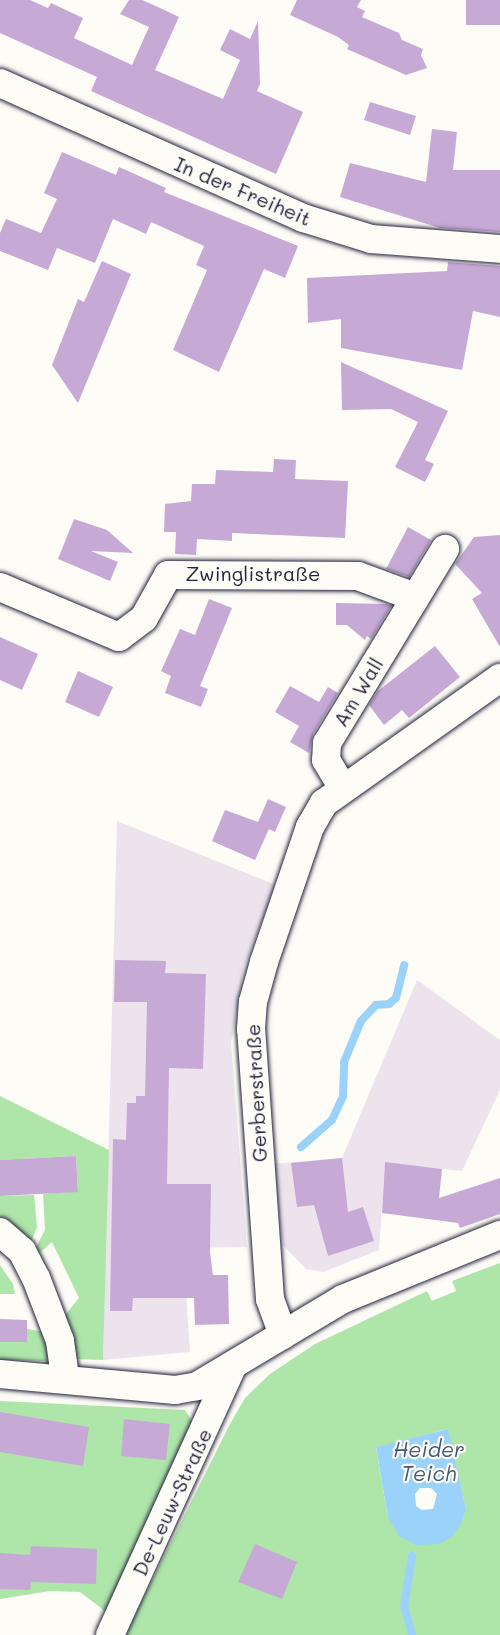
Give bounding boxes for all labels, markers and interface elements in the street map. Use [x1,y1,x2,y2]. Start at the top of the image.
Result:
street label: In der Freiheit [171,151,315,231]
street label: Zwinglistraße [186,561,320,585]
street label: Am Wall [328,653,388,731]
street label: Gerberstraße [240,1023,272,1163]
street label: De-Leuw-Straße [127,1424,217,1580]
water label: Heider Teich [393,1436,465,1486]

